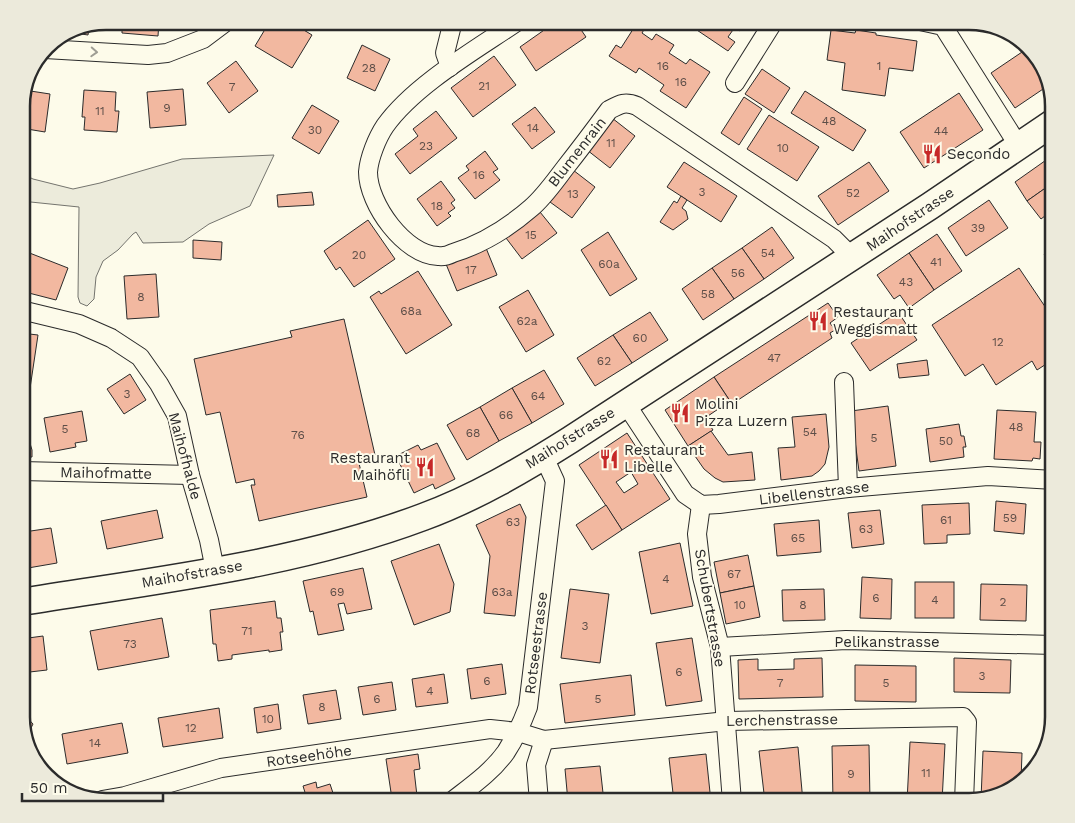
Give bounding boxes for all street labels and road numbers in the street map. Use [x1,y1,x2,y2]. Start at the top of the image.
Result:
street label: Blumenrain [544,114,610,190]
street label: Maihofstrasse [863,183,957,255]
street label: Maihofstrasse [522,403,618,473]
street label: Maihofhalde [165,410,205,502]
street label: Maihofmatte [60,463,152,483]
street label: Libellenstrasse [758,477,870,509]
street label: Schubertstrasse [691,548,729,668]
street label: Maihofstrasse [140,556,244,592]
street label: Rotseestrasse [521,591,551,695]
street label: Pelikanstrasse [834,633,940,651]
street label: Lerchenstrasse [726,710,838,730]
street label: Rotseehöhe [265,741,353,771]

